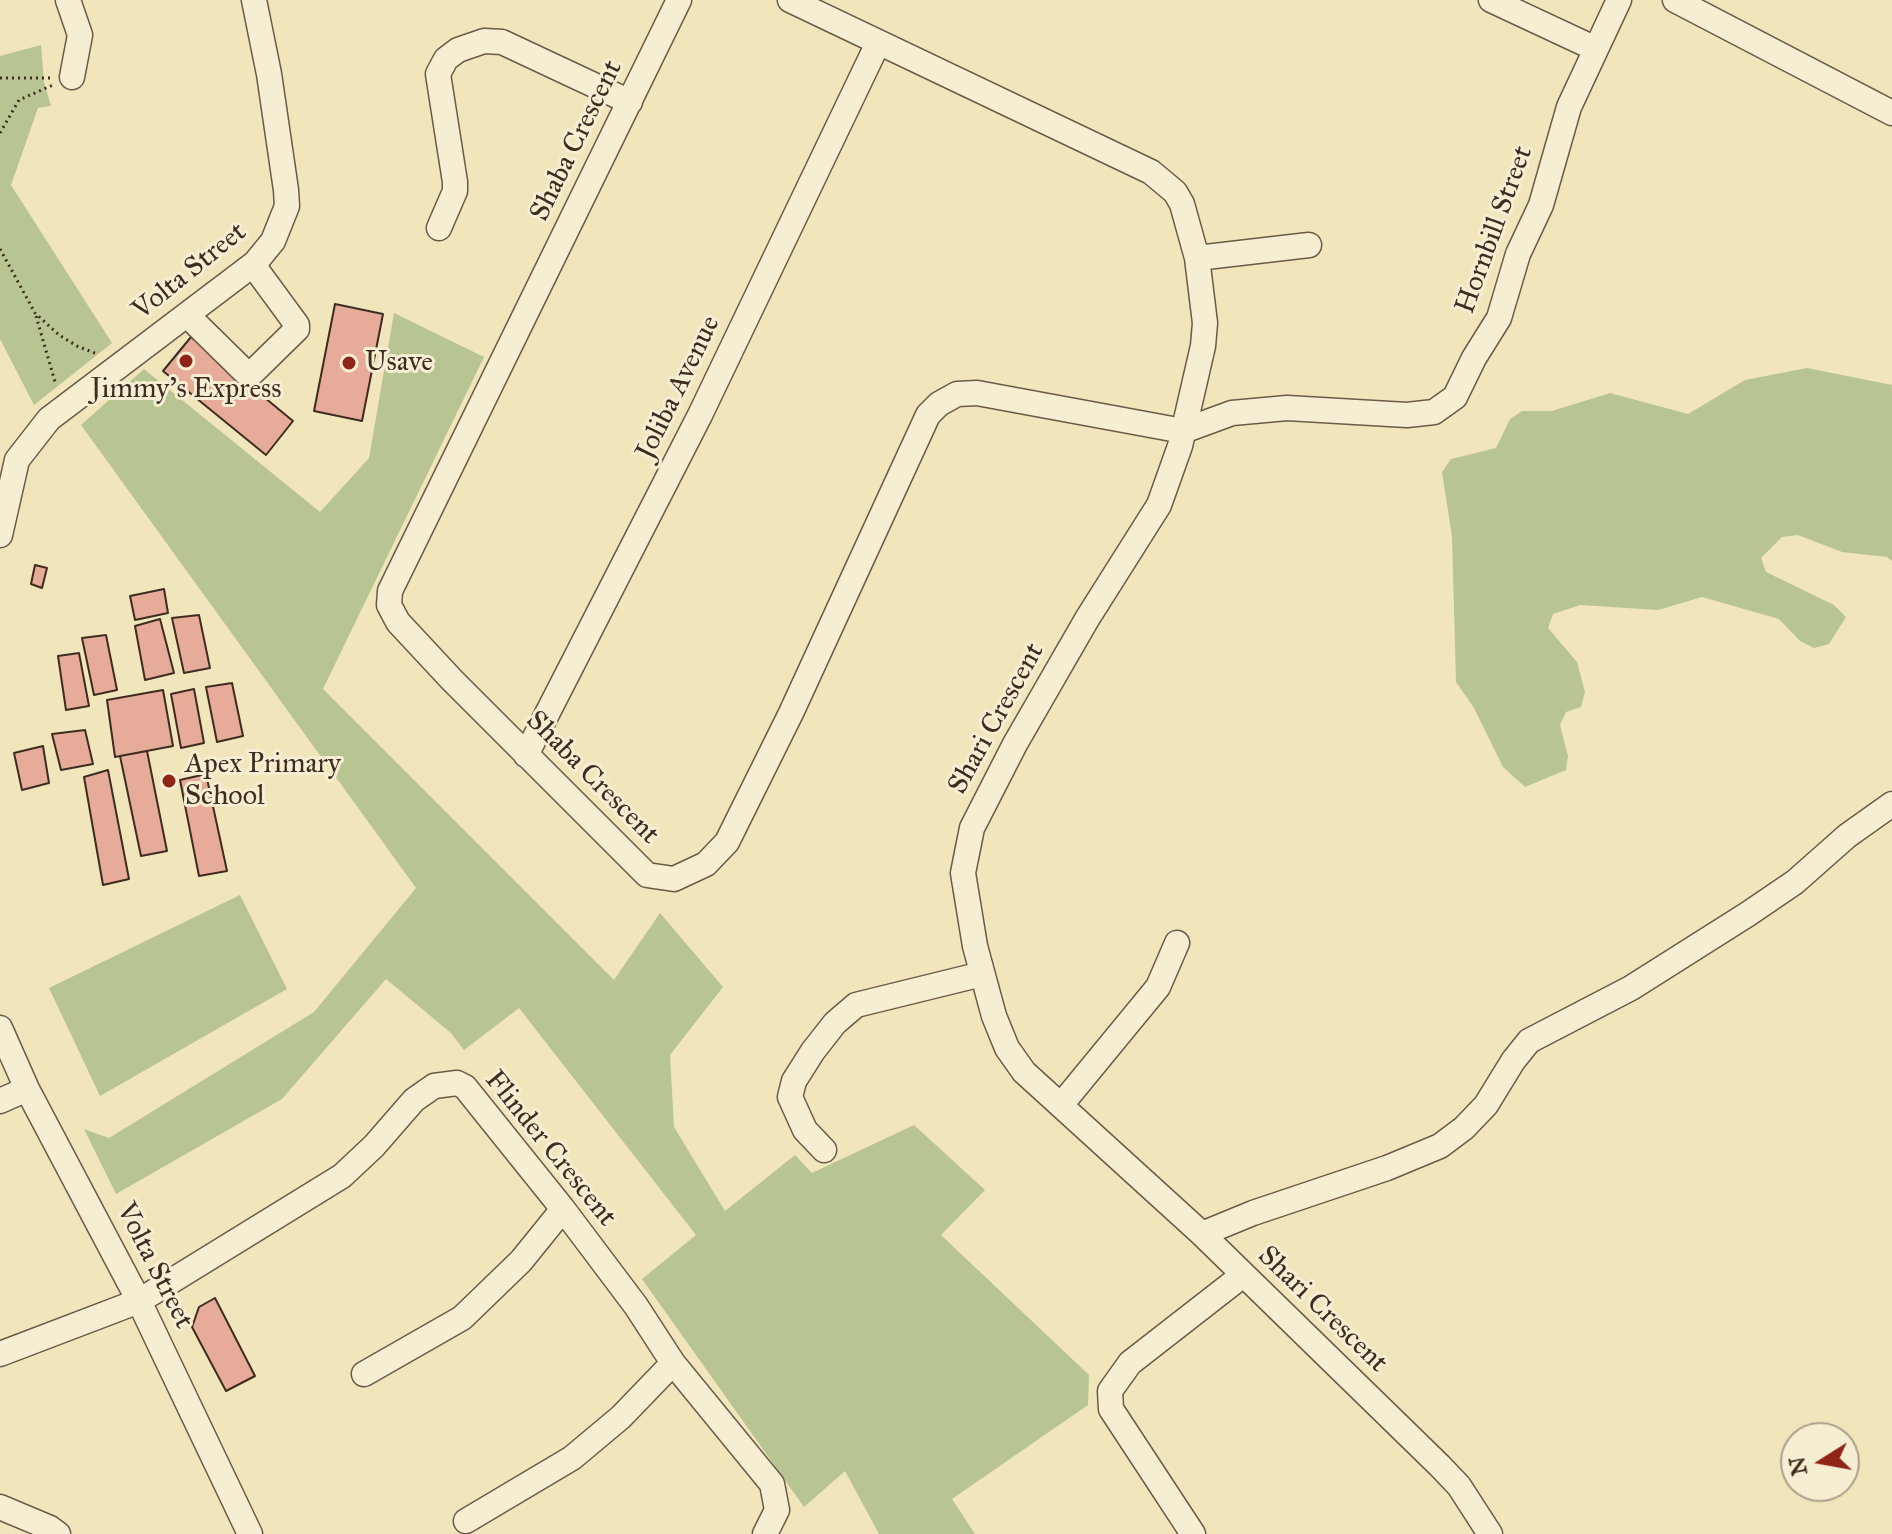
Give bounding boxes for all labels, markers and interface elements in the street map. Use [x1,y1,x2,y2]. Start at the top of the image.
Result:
street label: Shaba Crescent [524,55,630,227]
street label: Hornbill Street [1449,142,1541,318]
street label: Volta Street [126,216,254,328]
street label: Joliba Avenue [630,311,728,465]
place label: Usave [365,346,433,380]
marker: Jimmy's Express [177,352,195,370]
marker: Usave [340,354,358,372]
place label: Jimmy's Express [90,373,282,407]
street label: Shari Crescent [942,638,1052,800]
street label: Shaba Crescent [518,704,666,852]
place label: Apex Primary School [185,748,341,814]
marker: Apex Primary School [160,772,178,790]
street label: Flinder Crescent [477,1064,623,1234]
street label: Volta Street [108,1198,200,1334]
street label: Shari Crescent [1250,1240,1394,1380]
north arrow [1780,1422,1860,1502]
text: N [1783,1455,1813,1478]

